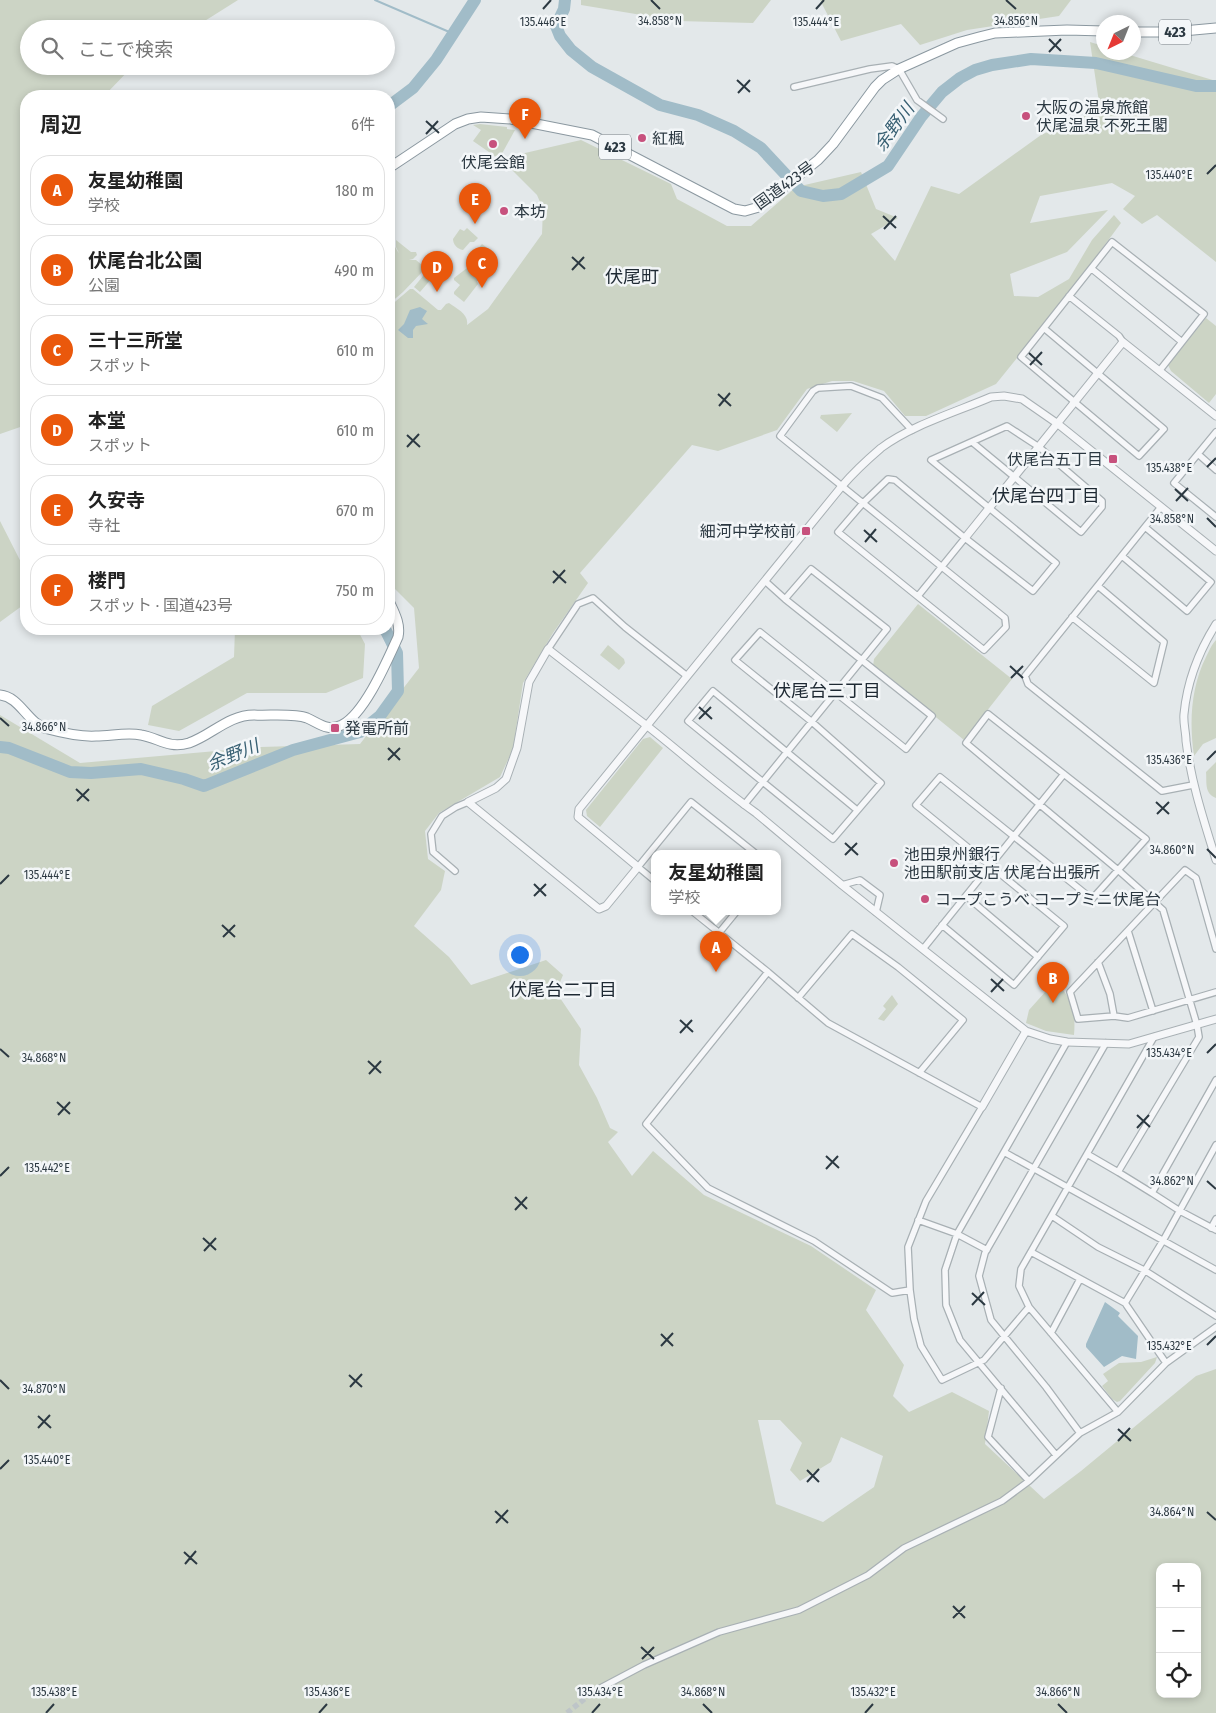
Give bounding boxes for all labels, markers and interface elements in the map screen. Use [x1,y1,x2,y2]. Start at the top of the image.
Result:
text: 34.858°N [638,14,682,28]
text: 34.856°N [994,14,1038,28]
text: 135.446°E [520,15,567,29]
text: 135.444°E [793,15,840,29]
north arrow [1096,15,1141,60]
search box [20,20,395,75]
road number: 423 [1159,20,1191,44]
icon: search [38,34,66,62]
text: ここで検索 [78,38,173,61]
water label: 余野川 [869,97,920,155]
pin: F [509,98,541,139]
place label: 大阪の温泉旅館 伏尾温泉 不死王閣 [1036,98,1168,135]
marker: 大阪の温泉旅館 伏尾温泉 不死王閣 [1020,110,1032,122]
text: 周辺 [40,112,82,138]
text: 6件 [351,115,375,134]
place label: 紅楓 [652,129,684,148]
marker: 紅楓 [636,132,648,144]
road number: 423 [599,134,631,160]
marker: 伏尾会館 [487,138,499,150]
place label: 伏尾会館 [461,153,525,172]
street label: 国道423号 [750,157,818,214]
text: 135.440°E [1146,168,1193,182]
text: 友星幼稚園 [88,169,183,192]
text: A [53,181,61,200]
text: 180 m [335,181,374,200]
pin: E [459,183,491,224]
text: 学校 [88,196,120,215]
place label: 本坊 [514,202,546,221]
marker: 本坊 [498,205,510,217]
pin: C [466,247,498,288]
text: 伏尾台北公園 [88,249,202,272]
pin: D [421,251,453,292]
text: B [53,261,61,280]
text: 490 m [334,261,374,280]
district label: 伏尾町 [605,266,659,288]
text: 公園 [88,276,120,295]
text: 三十三所堂 [88,329,183,352]
text: C [53,341,61,360]
text: 610 m [336,341,374,360]
text: スポット [88,356,152,375]
text: 本堂 [88,409,126,432]
text: D [52,421,62,440]
text: 610 m [336,421,374,440]
text: スポット [88,436,152,455]
place label: 伏尾台五丁目 [1007,450,1103,469]
marker: 伏尾台五丁目 [1107,453,1119,465]
text: 135.438°E [1146,461,1192,475]
district label: 伏尾台四丁目 [992,485,1100,507]
text: 久安寺 [88,489,145,512]
text: E [53,501,61,520]
text: 670 m [336,501,374,520]
text: 34.858°N [1150,512,1194,526]
text: 寺社 [88,516,120,535]
place label: 細河中学校前 [700,522,796,541]
marker: 細河中学校前 [800,525,812,537]
text: 楼門 [88,569,126,592]
text: F [53,581,61,600]
text: 750 m [336,581,374,600]
text: スポット · 国道423号 [88,596,233,615]
district label: 伏尾台三丁目 [773,680,881,702]
place label: 発電所前 [345,719,409,738]
text: 34.866°N [22,720,66,734]
marker: 発電所前 [329,722,341,734]
water label: 余野川 [204,734,264,775]
text: 135.436°E [1146,753,1192,767]
text: 34.860°N [1150,843,1194,857]
place label: 池田泉州銀行 池田駅前支店 伏尾台出張所 [904,845,1100,882]
popup [651,850,781,915]
marker: 池田泉州銀行 池田駅前支店 伏尾台出張所 [888,857,900,869]
text: 友星幼稚園 [668,861,764,884]
text: 135.444°E [24,868,71,882]
text: 学校 [668,888,701,907]
place label: コープこうべ コープミニ伏尾台 [935,890,1161,909]
marker: コープこうべ コープミニ伏尾台 [919,893,931,905]
pin: A [700,931,732,972]
your location [507,942,533,968]
pin: B [1037,962,1069,1003]
district label: 伏尾台二丁目 [509,979,617,1001]
text: 135.434°E [1146,1046,1192,1060]
text: 34.868°N [22,1051,66,1065]
text: 135.442°E [24,1161,70,1175]
text: 34.862°N [1150,1174,1194,1188]
text: 135.432°E [1146,1339,1192,1353]
text: 34.870°N [22,1382,66,1396]
text: 135.440°E [24,1453,71,1467]
text: 34.864°N [1150,1505,1194,1519]
map controls [1156,1563,1201,1698]
button: + [1156,1563,1201,1608]
button: − [1156,1608,1201,1653]
button: locate [1156,1653,1201,1698]
text: 135.438°E [31,1685,77,1699]
text: 135.436°E [304,1685,350,1699]
text: 135.434°E [577,1685,623,1699]
text: 34.868°N [681,1685,725,1699]
text: 135.432°E [850,1685,896,1699]
text: 34.866°N [1036,1685,1080,1699]

